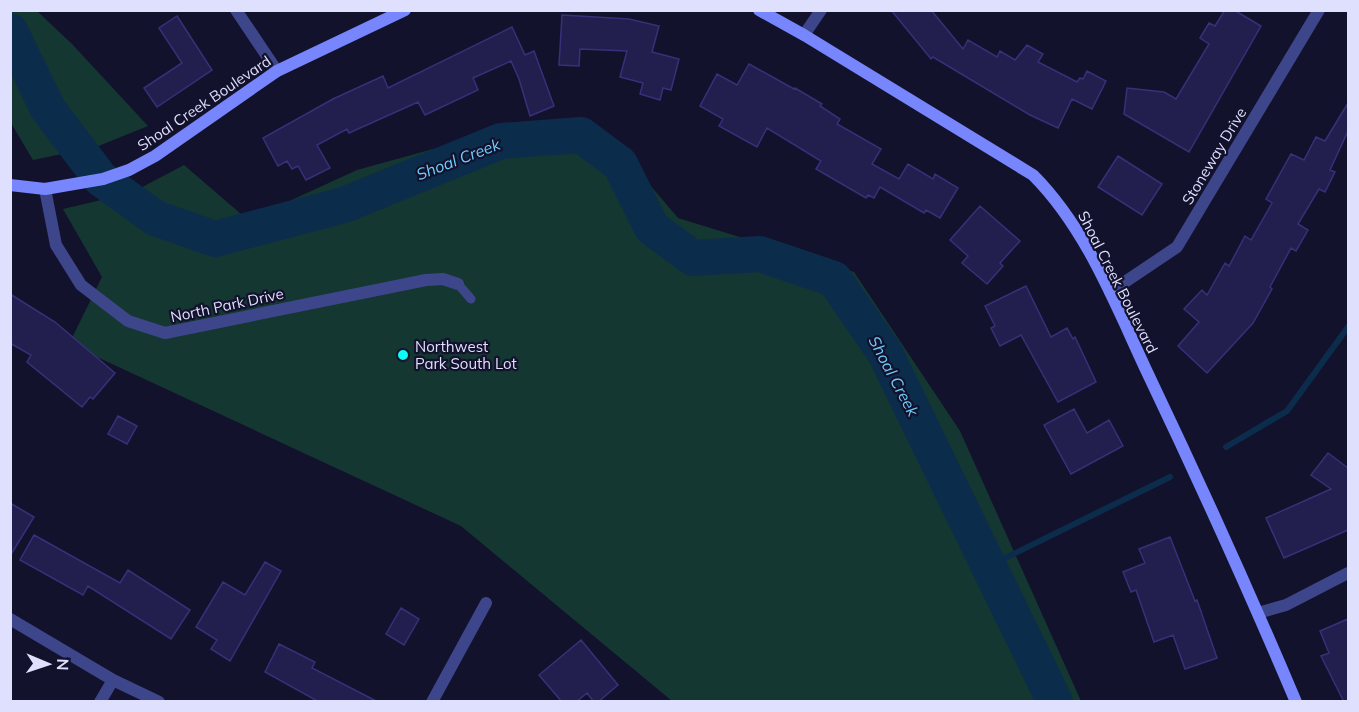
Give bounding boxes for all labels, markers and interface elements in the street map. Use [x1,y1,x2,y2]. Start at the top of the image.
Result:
street label: Shoal Creek Boulevard [134,51,274,155]
street label: Stoneway Drive [1178,104,1250,208]
water label: Shoal Creek [413,134,504,184]
street label: Shoal Creek Boulevard [1074,208,1162,356]
street label: North Park Drive [169,284,285,326]
water label: Shoal Creek [864,332,924,420]
place label: Northwest Park South Lot [415,337,517,373]
marker: Northwest Park South Lot [396,348,410,362]
north arrow [18,634,78,694]
text: N [53,658,73,671]

